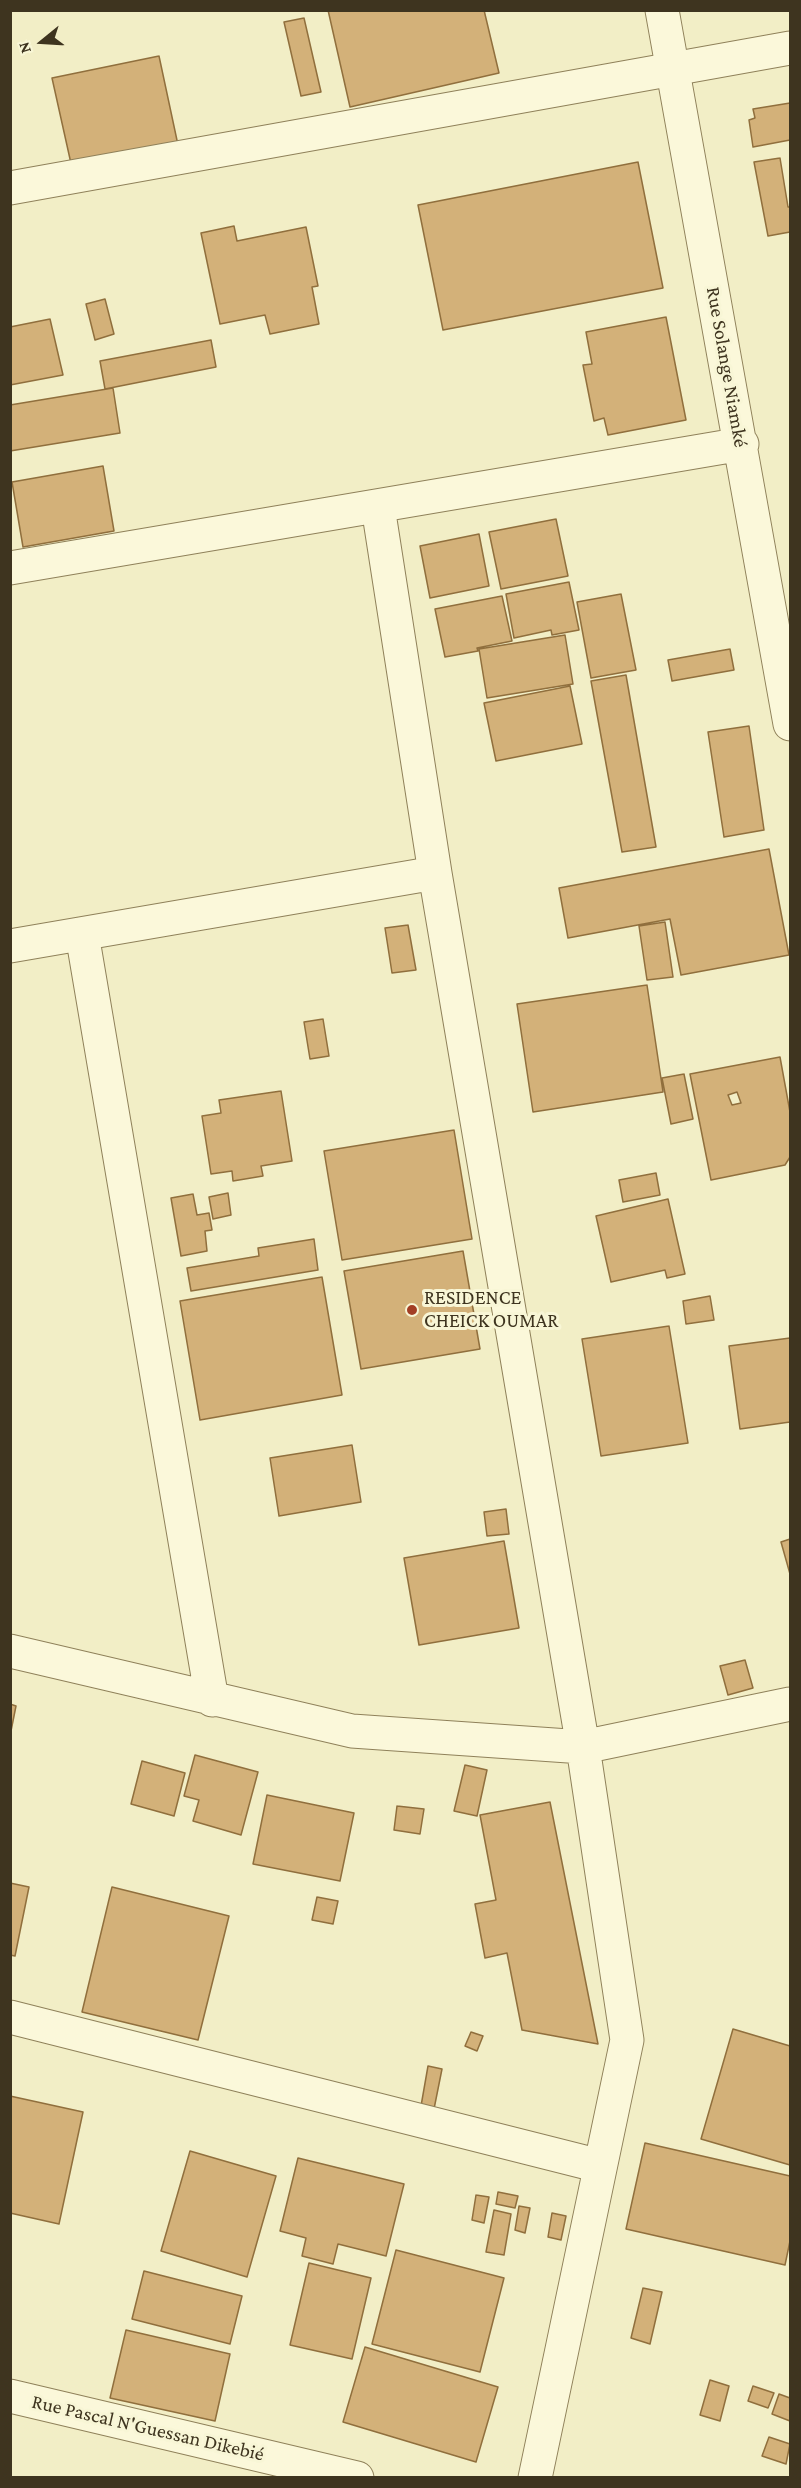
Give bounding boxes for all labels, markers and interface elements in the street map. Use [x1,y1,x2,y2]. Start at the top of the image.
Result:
north arrow [12,12,72,72]
text: N [15,40,34,56]
street label: Rue Solange Niamké [701,285,753,449]
place label: RESIDENCE CHEICK OUMAR [424,1286,558,1333]
marker: RESIDENCE CHEICK OUMAR [405,1303,419,1317]
street label: Rue Pascal N'Guessan Dikebié [30,2390,266,2466]

